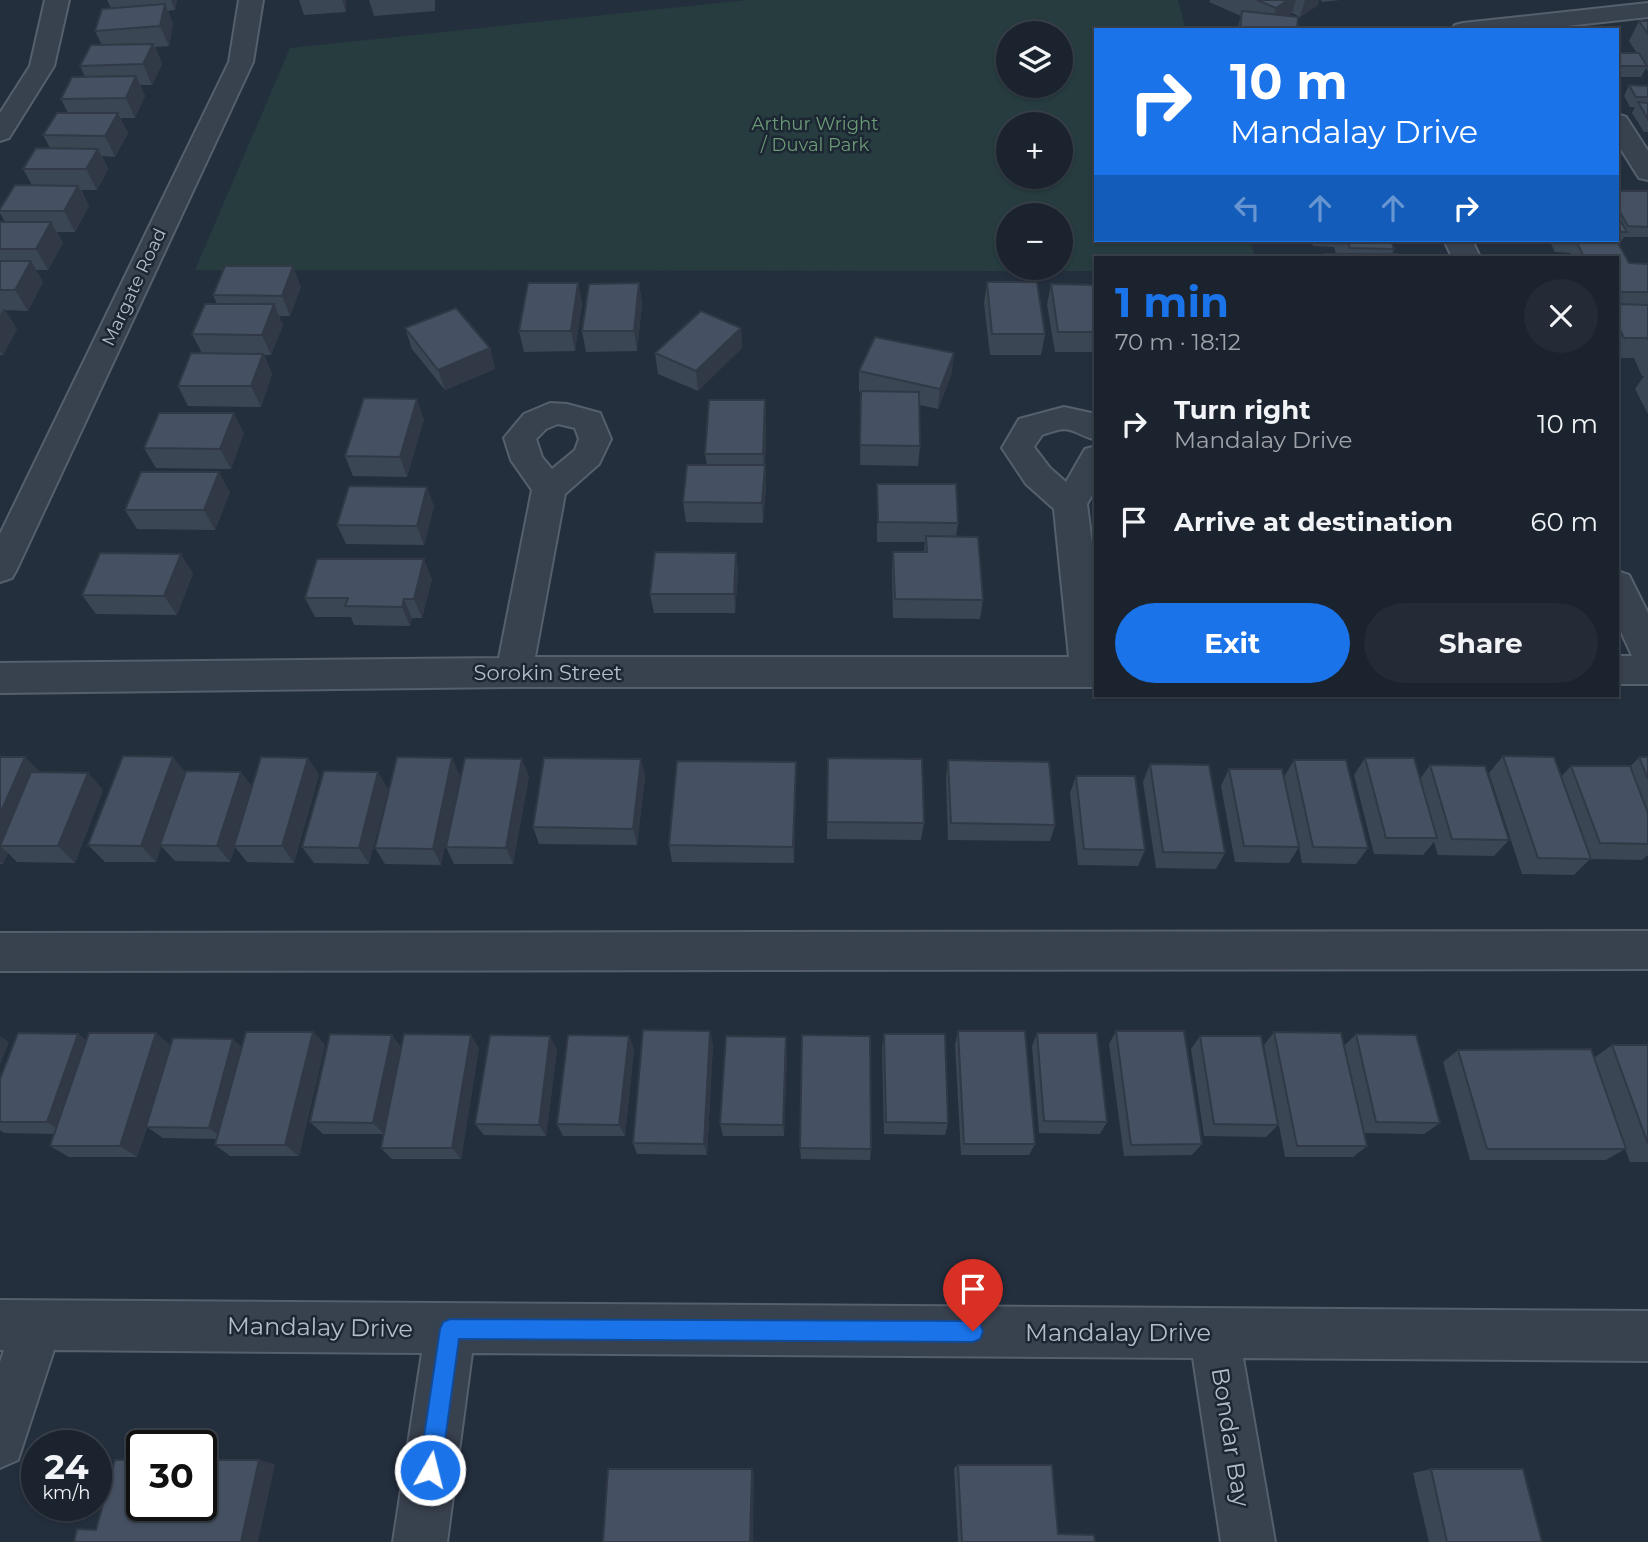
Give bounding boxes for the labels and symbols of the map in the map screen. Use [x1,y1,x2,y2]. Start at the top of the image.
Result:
park label: Arthur Wright / Duval Park [752,113,879,156]
street label: Margate Road [97,225,171,349]
street label: Sorokin Street [474,660,622,685]
pin [943,1259,1003,1331]
street label: Mandalay Drive [227,1311,413,1343]
street label: Mandalay Drive [1025,1318,1211,1347]
street label: Bondar Bay [1206,1365,1256,1509]
speed limit sign: 30 [126,1430,217,1521]
position arrow [393,1433,467,1507]

